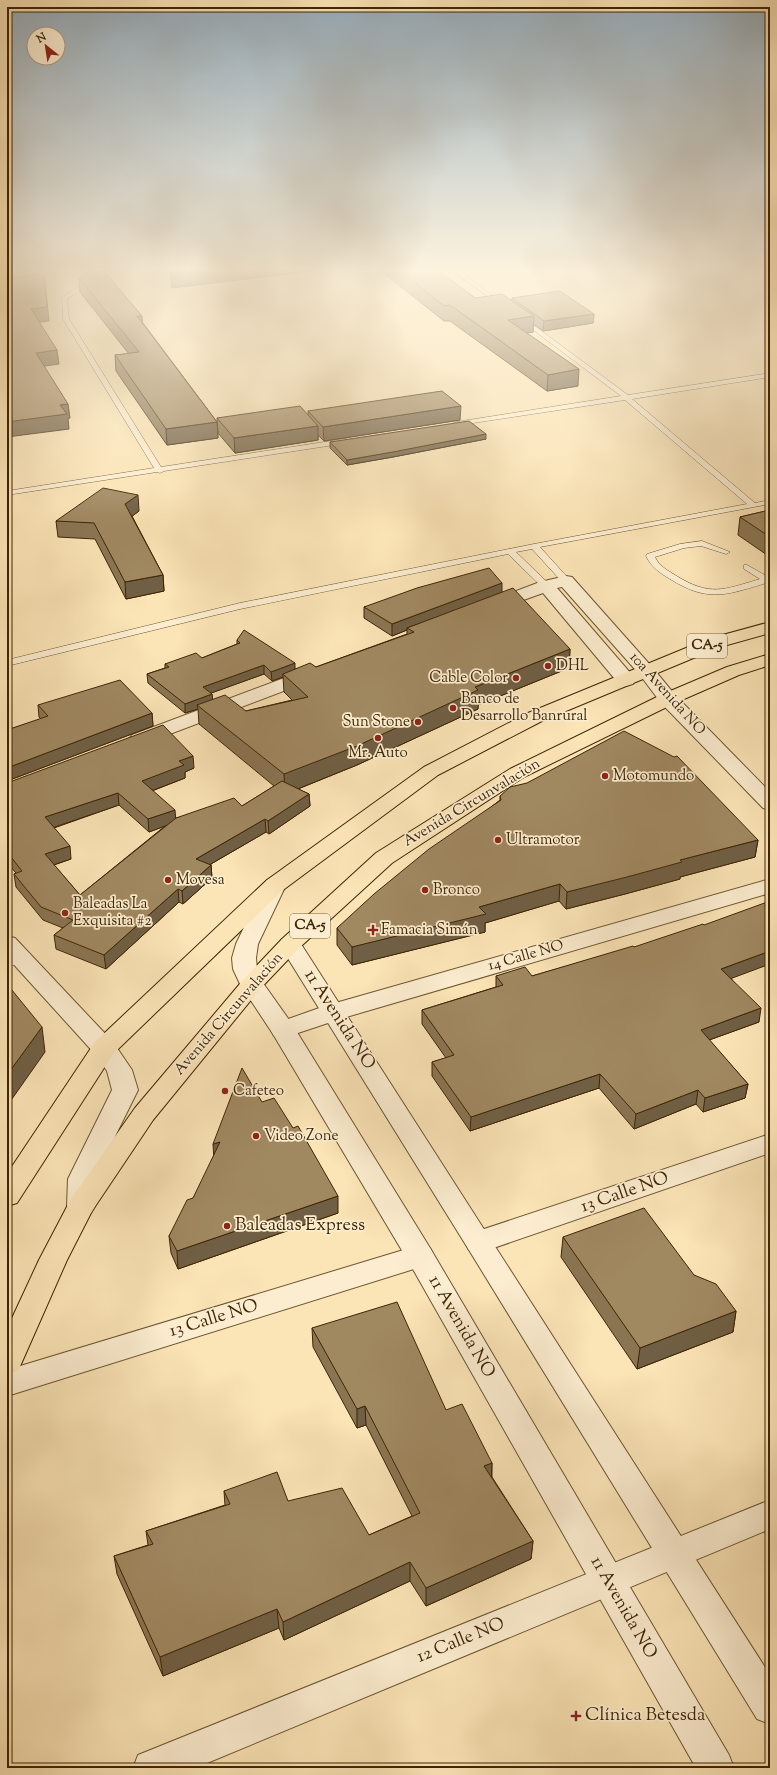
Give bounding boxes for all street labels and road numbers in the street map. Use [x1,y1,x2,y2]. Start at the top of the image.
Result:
road number: CA-5 [687,634,727,658]
street label: 10a Avenida NO [624,648,710,740]
street label: Avenida Circunvalación [399,754,545,852]
road number: CA-5 [290,914,330,938]
street label: 14 Calle NO [486,935,566,977]
street label: Avenida Circunvalación [170,948,288,1080]
street label: 11 Avenida NO [297,965,381,1075]
street label: 13 Calle NO [577,1166,673,1220]
street label: 11 Avenida NO [421,1271,501,1383]
street label: 13 Calle NO [166,1293,262,1345]
street label: 11 Avenida NO [583,1552,663,1664]
street label: 12 Calle NO [413,1612,509,1670]

